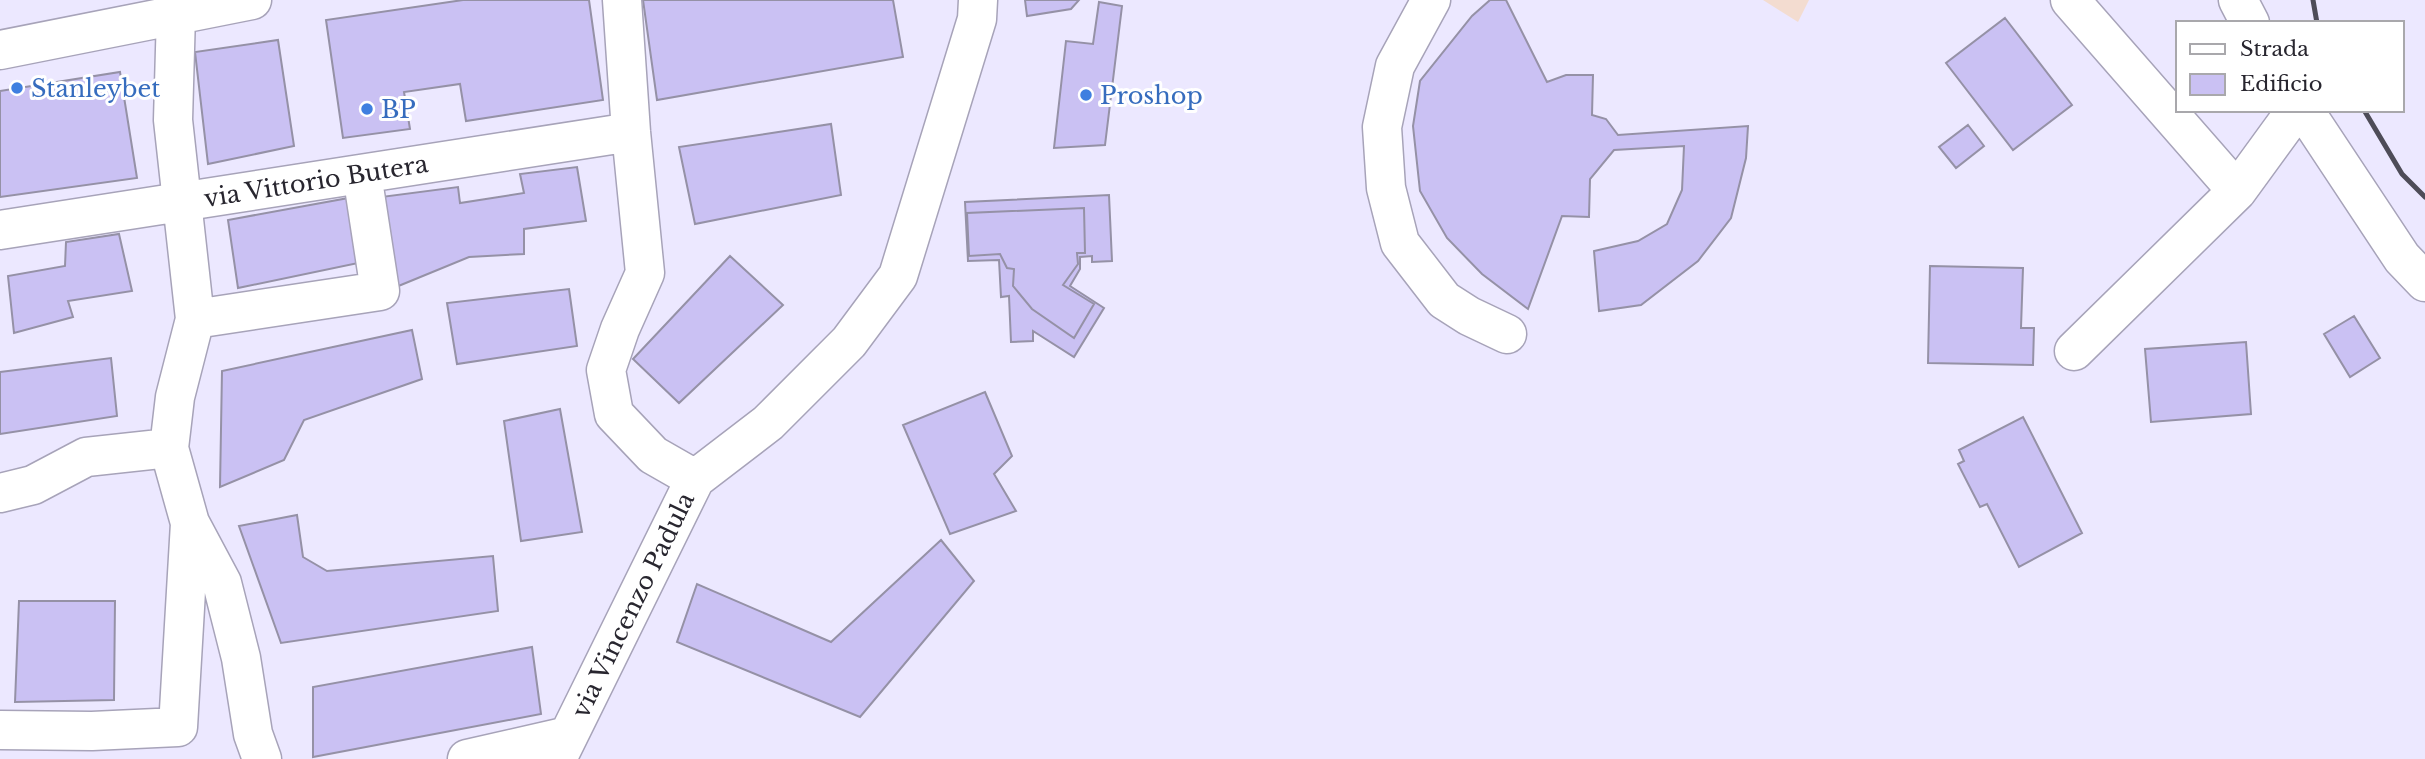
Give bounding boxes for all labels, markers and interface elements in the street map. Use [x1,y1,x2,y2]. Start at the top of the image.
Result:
legend [2176,21,2404,112]
text: Strada [2240,36,2309,62]
text: Edificio [2240,71,2322,97]
place label: Stanleybet [31,74,160,103]
marker: Stanleybet [9,80,25,96]
place label: Proshop [1100,81,1203,110]
marker: Proshop [1078,87,1094,103]
place label: BP [381,95,416,124]
marker: BP [359,101,375,117]
street label: via Vittorio Butera [202,149,431,213]
street label: via Vincenzo Padula [566,487,700,722]

